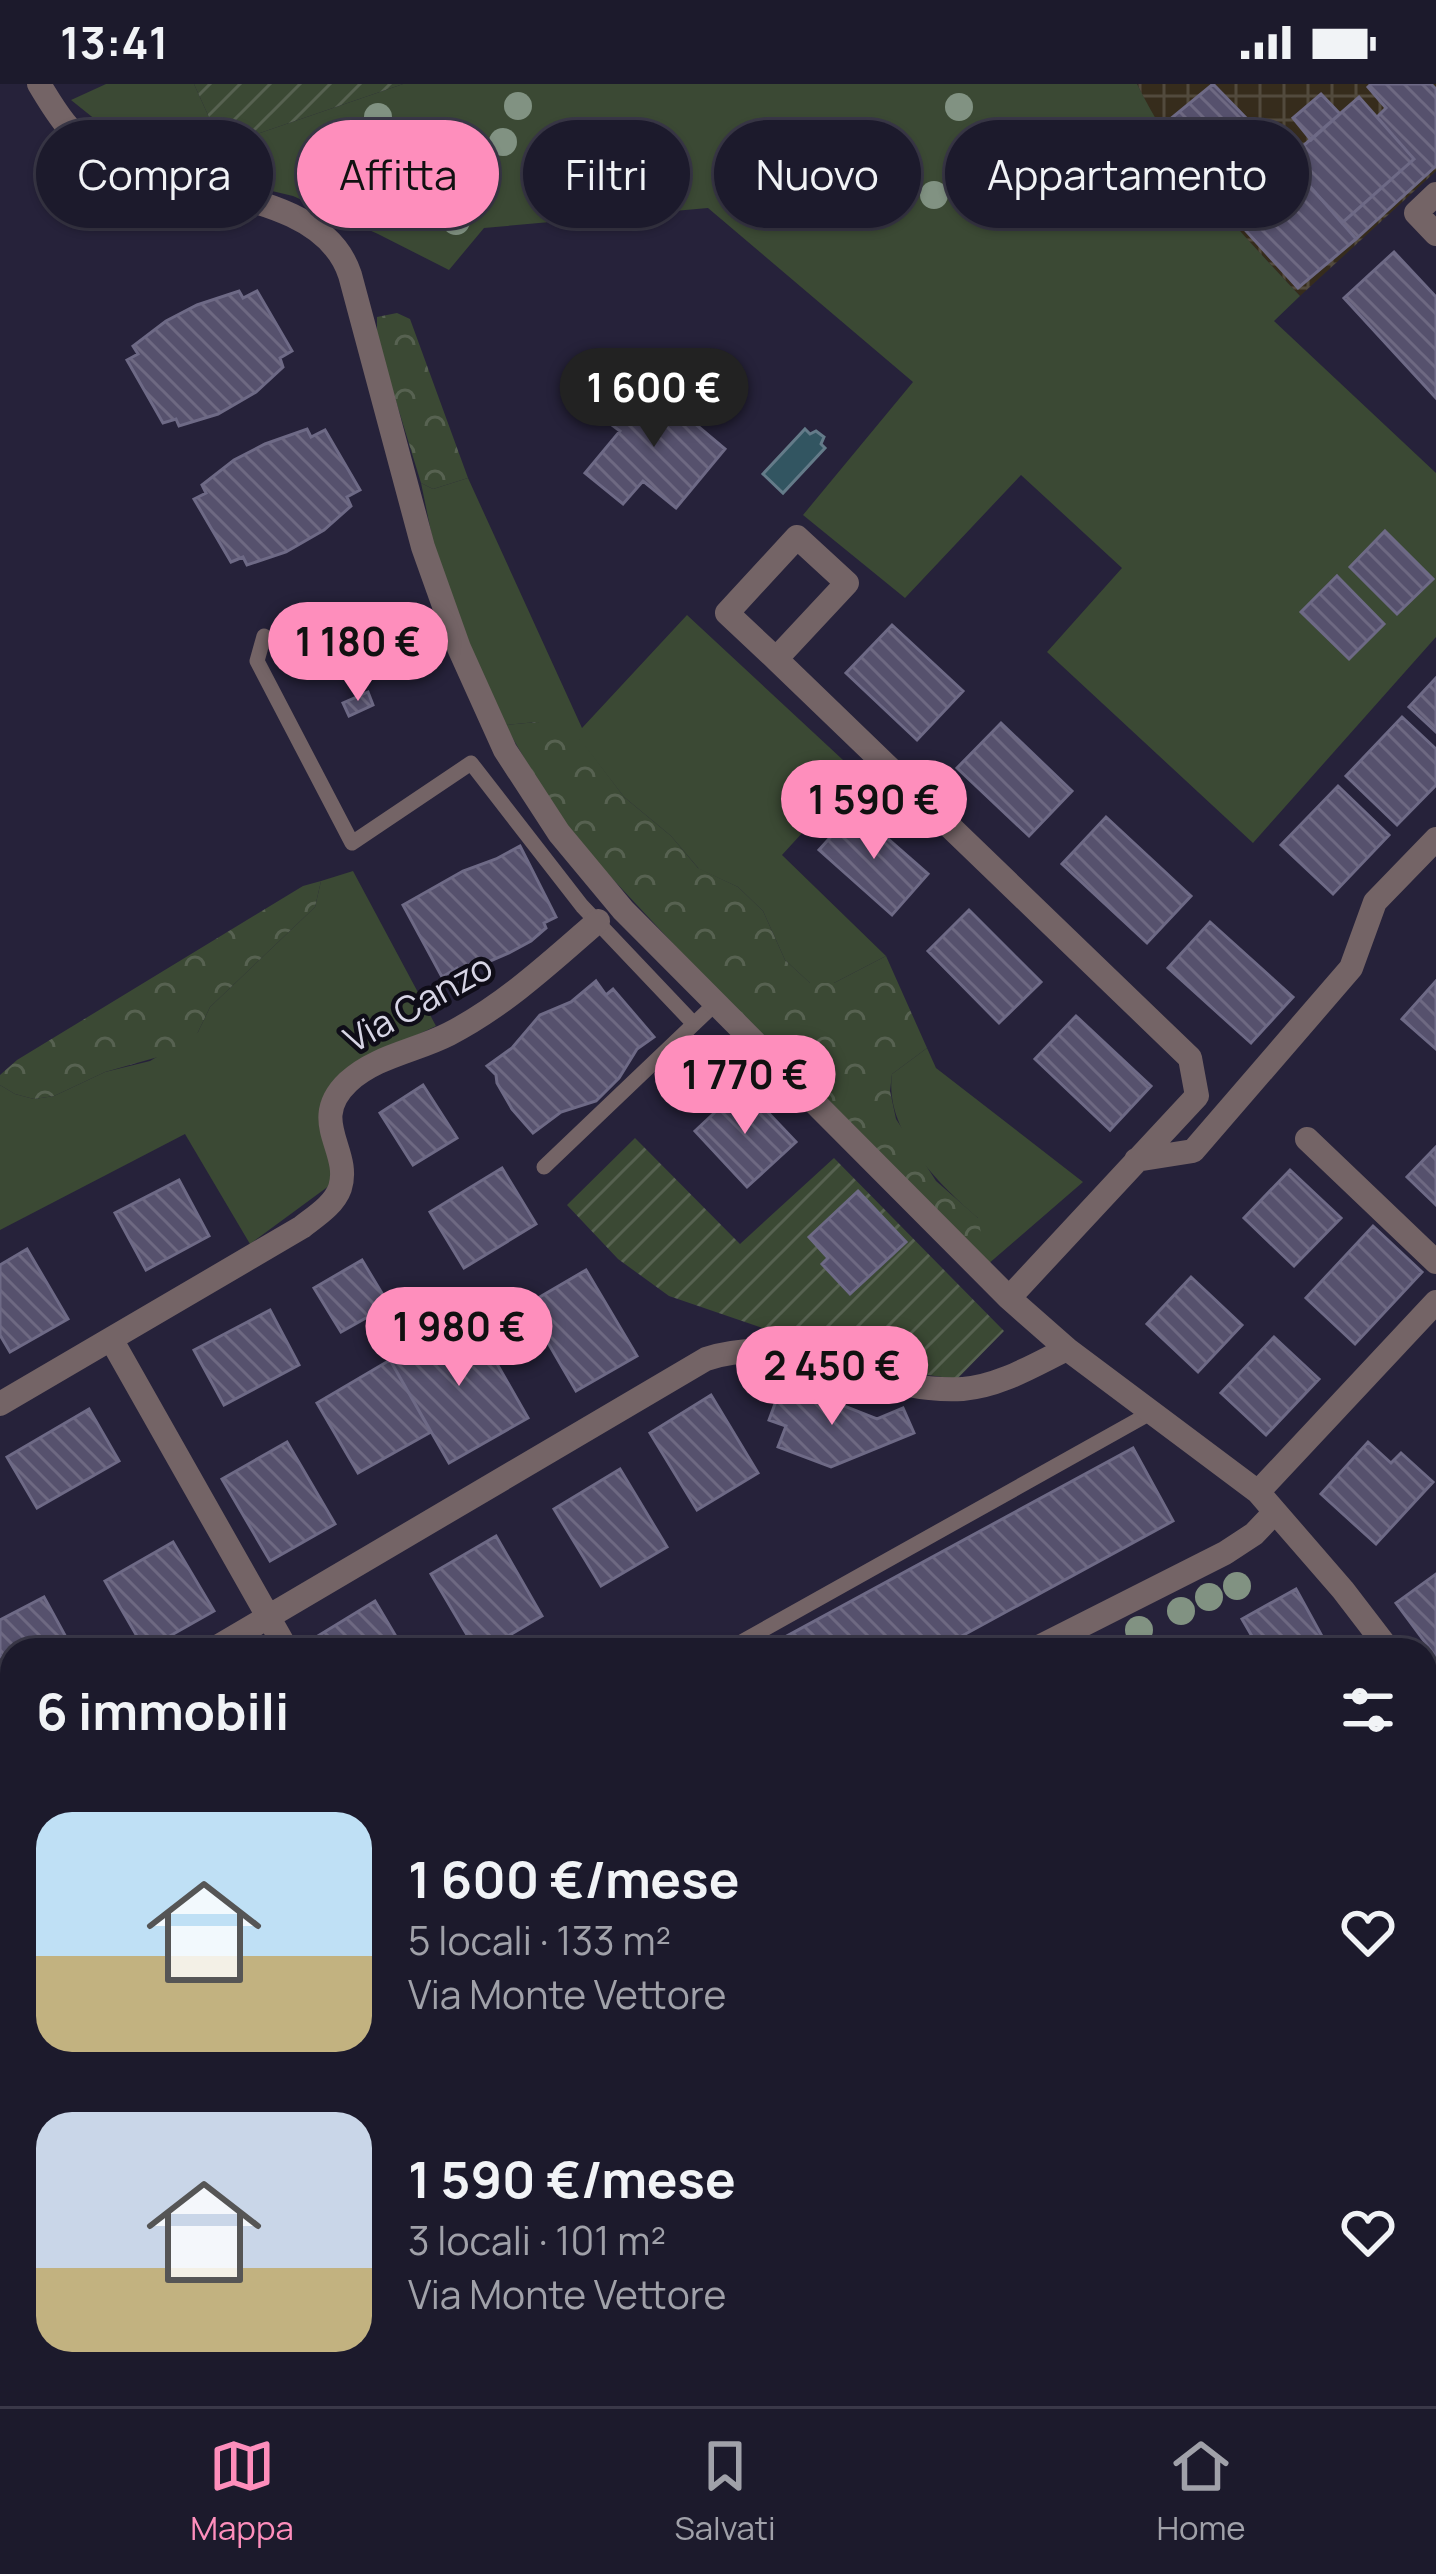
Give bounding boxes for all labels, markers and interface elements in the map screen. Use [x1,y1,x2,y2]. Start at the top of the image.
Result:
text: 13:41 [60,11,168,73]
chip: Compra [36,120,273,228]
chip: Affitta [297,120,499,228]
chip: Filtri [523,120,690,228]
chip: Nuovo [714,120,921,228]
chip: Appartamento [945,120,1309,228]
pin: 1 600 € [543,348,765,450]
text: 1 600 € [587,360,721,414]
pin: 1 180 € [247,602,469,704]
text: 1 180 € [295,614,421,668]
pin: 1 590 € [763,760,985,862]
text: 1 590 € [808,772,940,826]
street label: Via Canzo [335,942,501,1063]
pin: 1 770 € [634,1035,856,1137]
text: 1 770 € [682,1047,808,1101]
pin: 1 980 € [348,1287,570,1389]
text: 1 980 € [392,1299,526,1353]
pin: 2 450 € [721,1326,943,1428]
text: 2 450 € [763,1338,901,1392]
text: 6 immobili [36,1676,289,1745]
icon: filters [1335,1677,1401,1743]
text: 1 600 €/mese [408,1844,739,1913]
icon: home [132,1860,276,2004]
icon: heart [1335,1899,1401,1965]
text: 5 locali · 133 m² [408,1913,671,1967]
text: Via Monte Vettore [408,1967,726,2021]
text: 1 590 €/mese [408,2144,736,2213]
icon: home [132,2160,276,2304]
icon: heart [1335,2199,1401,2265]
text: 3 locali · 101 m² [408,2213,666,2267]
text: Via Monte Vettore [408,2267,726,2321]
tab: Mappa [190,2433,294,2550]
tab: Salvati [674,2433,776,2550]
tab: Home [1156,2433,1246,2550]

